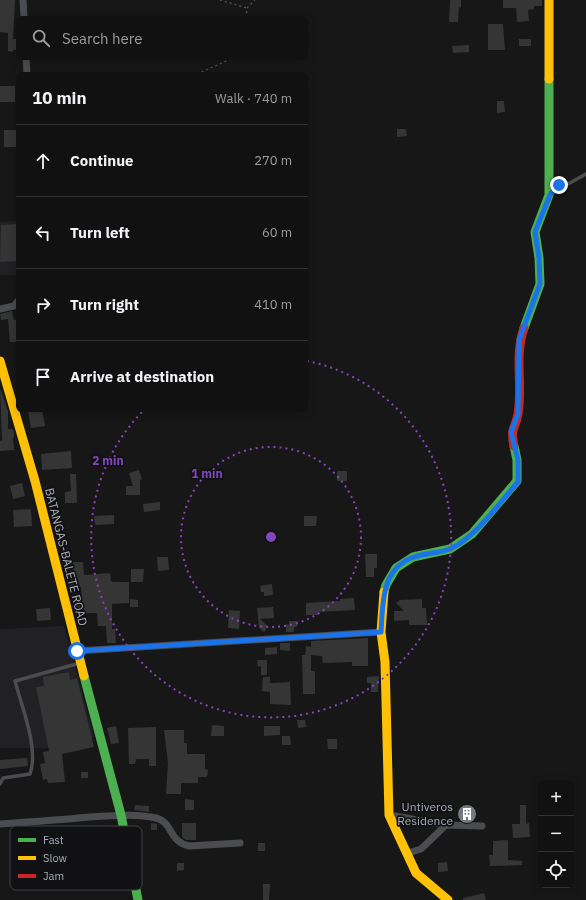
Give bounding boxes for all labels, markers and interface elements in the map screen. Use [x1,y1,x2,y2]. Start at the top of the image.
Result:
search box [16,16,308,60]
icon: search [30,27,52,49]
text: Search here [62,29,142,48]
text: 10 min [32,87,87,109]
text: Walk · 740 m [215,90,292,107]
icon: ahead [32,150,54,172]
text: Continue [70,151,134,170]
text: 270 m [254,152,292,169]
route end [550,176,568,194]
icon: left [32,222,54,244]
text: Turn left [70,223,130,242]
text: 60 m [262,224,292,241]
icon: right [32,294,54,316]
text: Turn right [70,295,139,314]
text: 410 m [254,296,292,313]
icon: arrive [32,366,54,388]
text: Arrive at destination [70,367,214,386]
text: 2 min [92,453,124,468]
text: 1 min [191,466,223,481]
street label: BATANGAS-BALETE ROAD [42,486,91,627]
centre of rings [264,530,278,544]
route start [68,642,86,660]
map controls [538,780,574,888]
button: + [538,780,574,816]
place label: Untiveros Residence [397,799,453,828]
building icon: Untiveros Residence [456,803,478,825]
button: − [538,816,574,852]
legend [10,826,142,890]
text: Fast [43,833,64,847]
text: Slow [43,851,67,865]
button: locate [538,852,574,888]
text: Jam [43,869,64,883]

